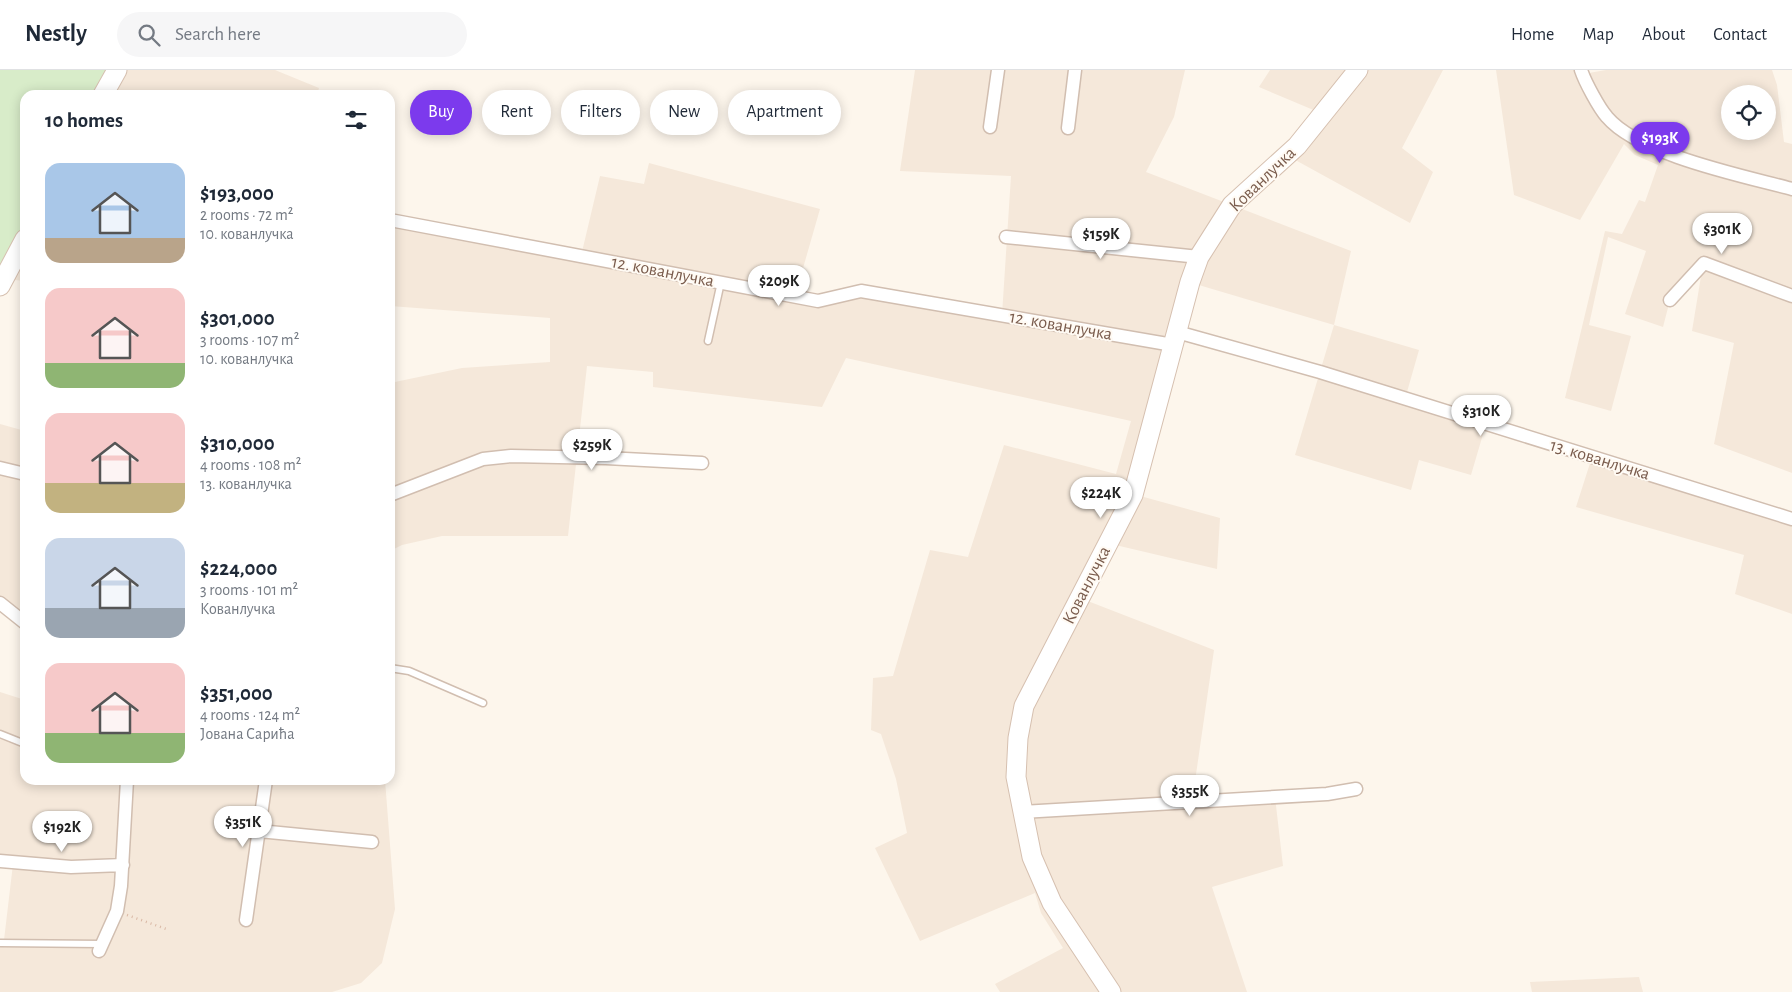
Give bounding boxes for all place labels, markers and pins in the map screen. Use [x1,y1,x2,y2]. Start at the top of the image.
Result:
pin: $193K [1625,122,1695,164]
pin: $301K [1687,212,1757,255]
pin: $159K [1066,218,1136,260]
pin: $209K [744,264,814,307]
pin: $310K [1446,394,1516,437]
pin: $259K [557,428,627,471]
pin: $224K [1066,476,1136,519]
pin: $355K [1155,774,1225,817]
pin: $351K [208,806,278,848]
pin: $192K [27,810,97,853]

